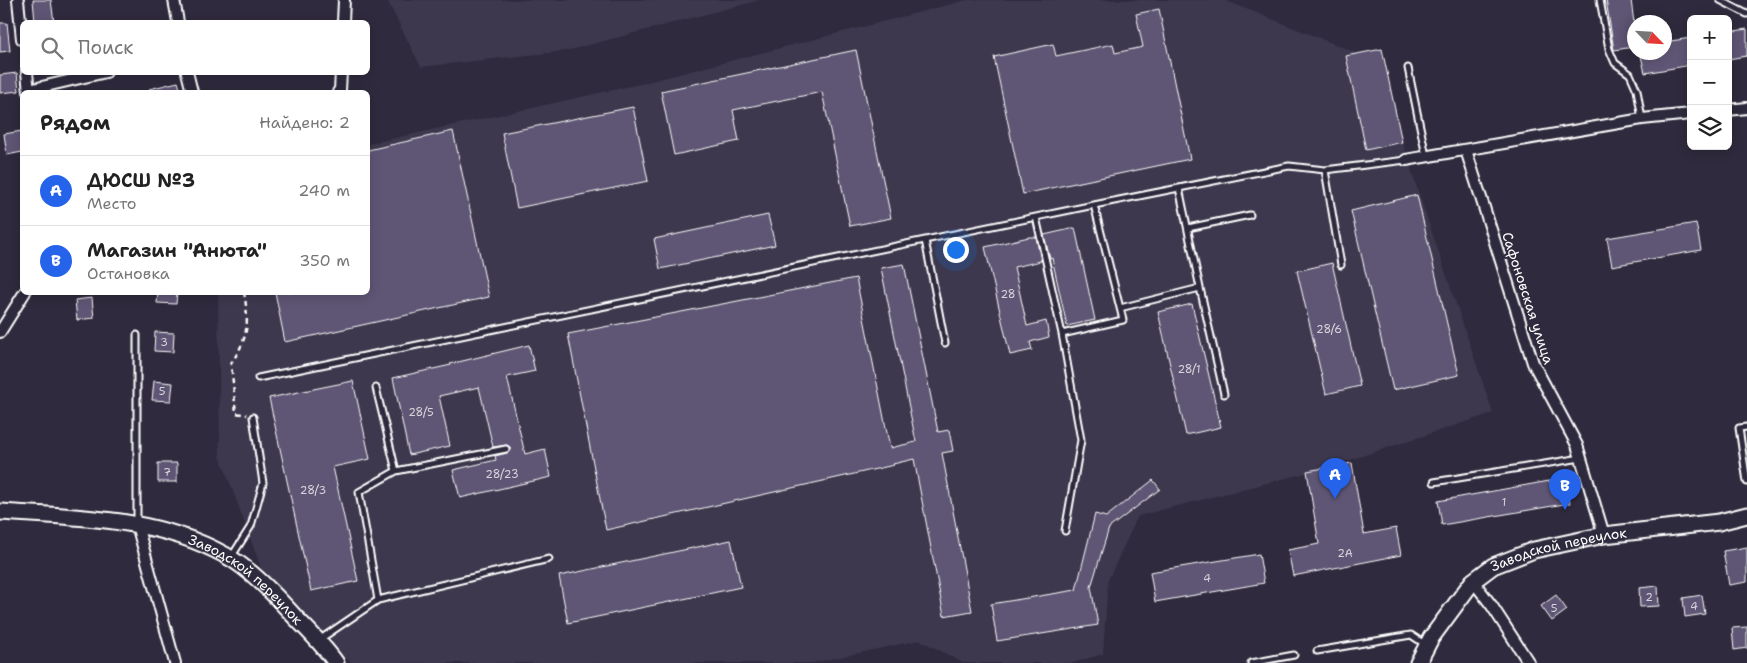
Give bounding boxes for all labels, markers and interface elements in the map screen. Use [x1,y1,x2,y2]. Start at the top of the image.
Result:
north arrow [1627,15,1672,60]
map controls [1687,15,1732,150]
button: + [1687,15,1732,60]
search box [20,20,370,75]
icon: search [38,34,66,62]
text: Поиск [78,35,133,60]
button: − [1687,60,1732,105]
button: layers [1687,105,1732,150]
text: Рядом [40,109,110,137]
text: Найдено: 2 [259,112,350,133]
text: ДЮСШ №3 [87,168,195,193]
text: A [50,180,62,201]
text: 240 m [298,180,350,201]
text: Место [87,193,137,214]
street label: Сафоновская улица [1498,230,1558,367]
your location [943,237,969,263]
text: Магазин "Анюта" [87,238,267,263]
text: B [51,250,61,271]
text: 350 m [299,250,350,271]
text: Остановка [87,263,170,284]
house number: 28 [1000,287,1016,302]
house number: 28/6 [1316,322,1342,337]
house number: 3 [160,335,168,350]
house number: 28/1 [1177,362,1201,377]
house number: 5 [159,384,166,399]
house number: 28/5 [408,405,434,420]
pin: A [1319,458,1351,499]
house number: 7 [163,465,171,480]
house number: 28/23 [485,467,519,482]
pin: B [1549,469,1581,510]
house number: 28/3 [300,483,326,498]
house number: 1 [1502,495,1506,510]
street label: Заводской переулок [1488,523,1628,575]
street label: Заводской переулок [186,530,307,629]
house number: 2А [1337,546,1353,561]
house number: 4 [1203,571,1211,586]
house number: 2 [1645,590,1653,605]
house number: 4 [1690,599,1698,614]
house number: 5 [1551,601,1558,616]

